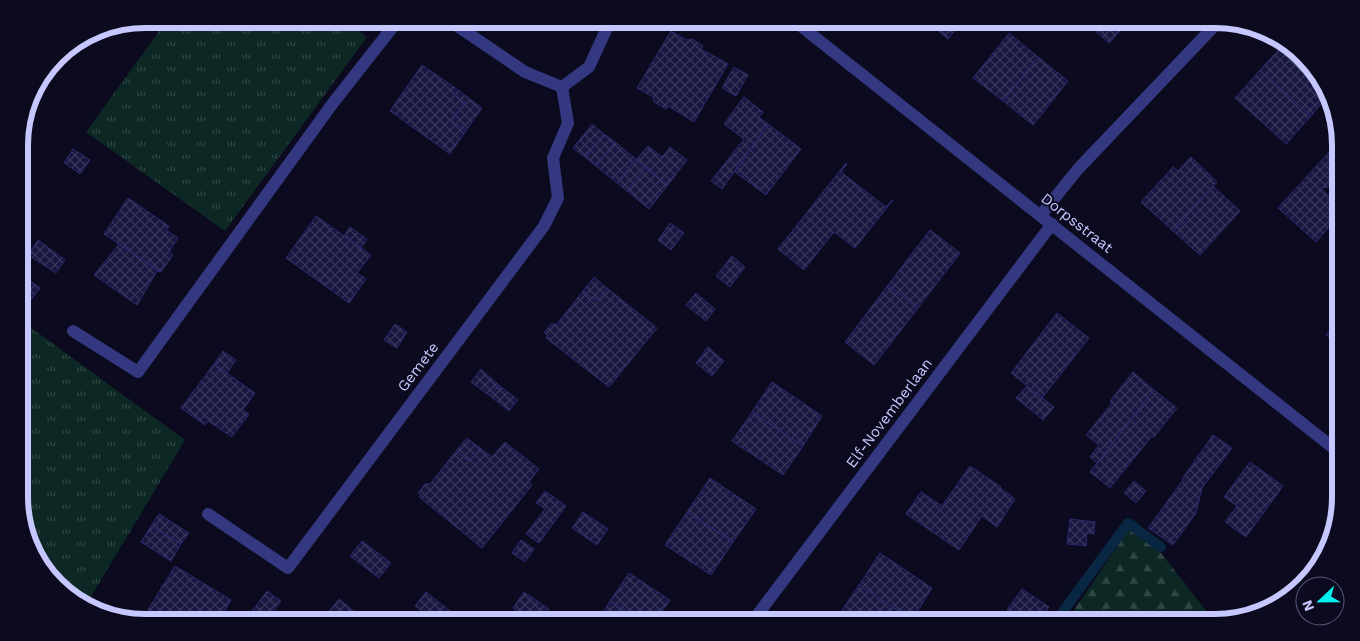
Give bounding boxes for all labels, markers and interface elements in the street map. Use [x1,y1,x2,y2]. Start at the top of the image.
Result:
street label: Dorpsstraat [1037,189,1117,257]
street label: Gemete [394,339,442,395]
street label: Elf-Novemberlaan [842,355,936,471]
north arrow [1295,576,1345,626]
text: N [1299,598,1317,614]

